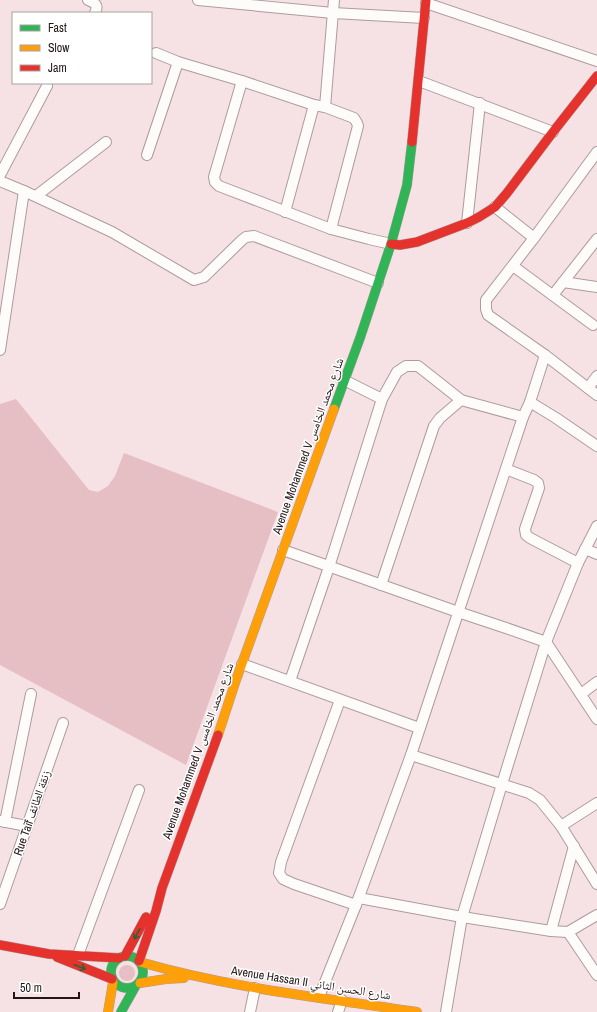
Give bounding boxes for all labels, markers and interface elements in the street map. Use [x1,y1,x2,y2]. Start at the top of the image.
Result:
legend [12,12,152,84]
text: Fast [48,20,67,36]
text: Slow [48,40,70,56]
text: Jam [48,60,67,76]
street label: Avenue Mohammed V شارع محمد الخامس [268,356,347,537]
street label: Avenue Mohammed V شارع محمد الخامس [158,661,237,842]
street label: Rue Taïf زنقة الطائف [10,768,54,858]
one-way arrow [132,928,140,940]
street label: Avenue Hassan II شارع الحسن الثاني [229,962,392,1006]
one-way arrow [74,963,86,971]
scale bar [14,974,79,1000]
text: 50 m [20,980,42,996]

